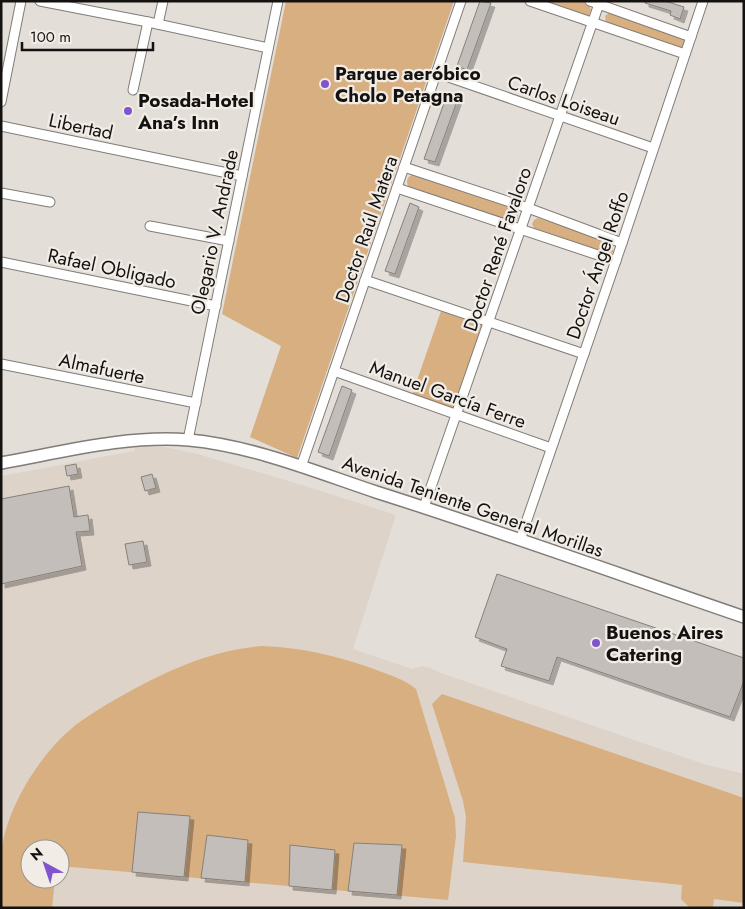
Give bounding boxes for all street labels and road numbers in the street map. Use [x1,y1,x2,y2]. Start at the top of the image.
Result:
street label: Carlos Loiseau [504,69,624,132]
street label: Libertad [46,107,116,146]
street label: Olegario V. Andrade [184,147,245,317]
street label: Doctor Raúl Matera [329,152,404,306]
street label: Doctor René Favaloro [457,163,538,335]
street label: Doctor Ángel Roffo [559,187,635,343]
street label: Rafael Obligado [45,242,179,295]
street label: Almafuerte [57,346,147,391]
street label: Manuel García Ferre [366,354,530,435]
street label: Avenida Teniente General Morillas [339,449,607,564]

